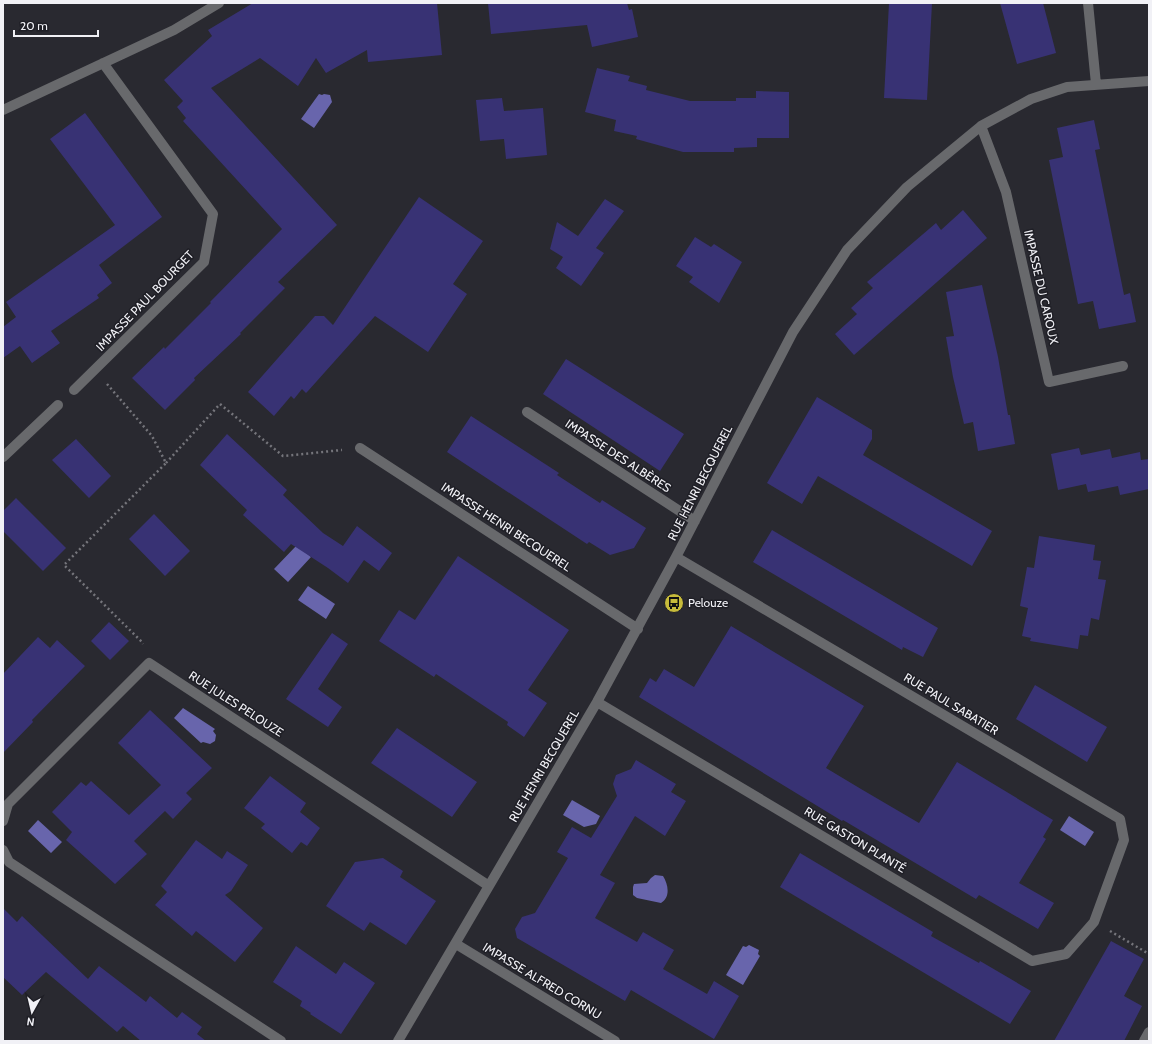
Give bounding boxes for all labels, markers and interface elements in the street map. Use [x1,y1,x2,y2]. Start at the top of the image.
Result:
scale bar [14,12,98,38]
text: 20 m [20,18,48,33]
street label: IMPASSE DU CAROUX [1021,228,1062,346]
street label: IMPASSE PAUL BOURGET [93,247,197,354]
street label: IMPASSE DES ALBÈRES [563,416,674,495]
street label: RUE HENRI BECQUEREL [664,423,735,543]
street label: IMPASSE HENRI BECQUEREL [439,479,574,574]
bus stop icon: Pelouze [663,592,685,614]
place label: Pelouze [688,595,728,610]
street label: RUE JULES PELOUZE [186,667,287,740]
street label: RUE PAUL SABATIER [901,669,1002,738]
street label: RUE HENRI BECQUEREL [505,707,582,825]
street label: RUE GASTON PLANTÉ [802,803,909,876]
street label: IMPASSE ALFRED CORNU [480,939,604,1022]
north arrow [12,992,52,1032]
text: N [26,1014,35,1029]

